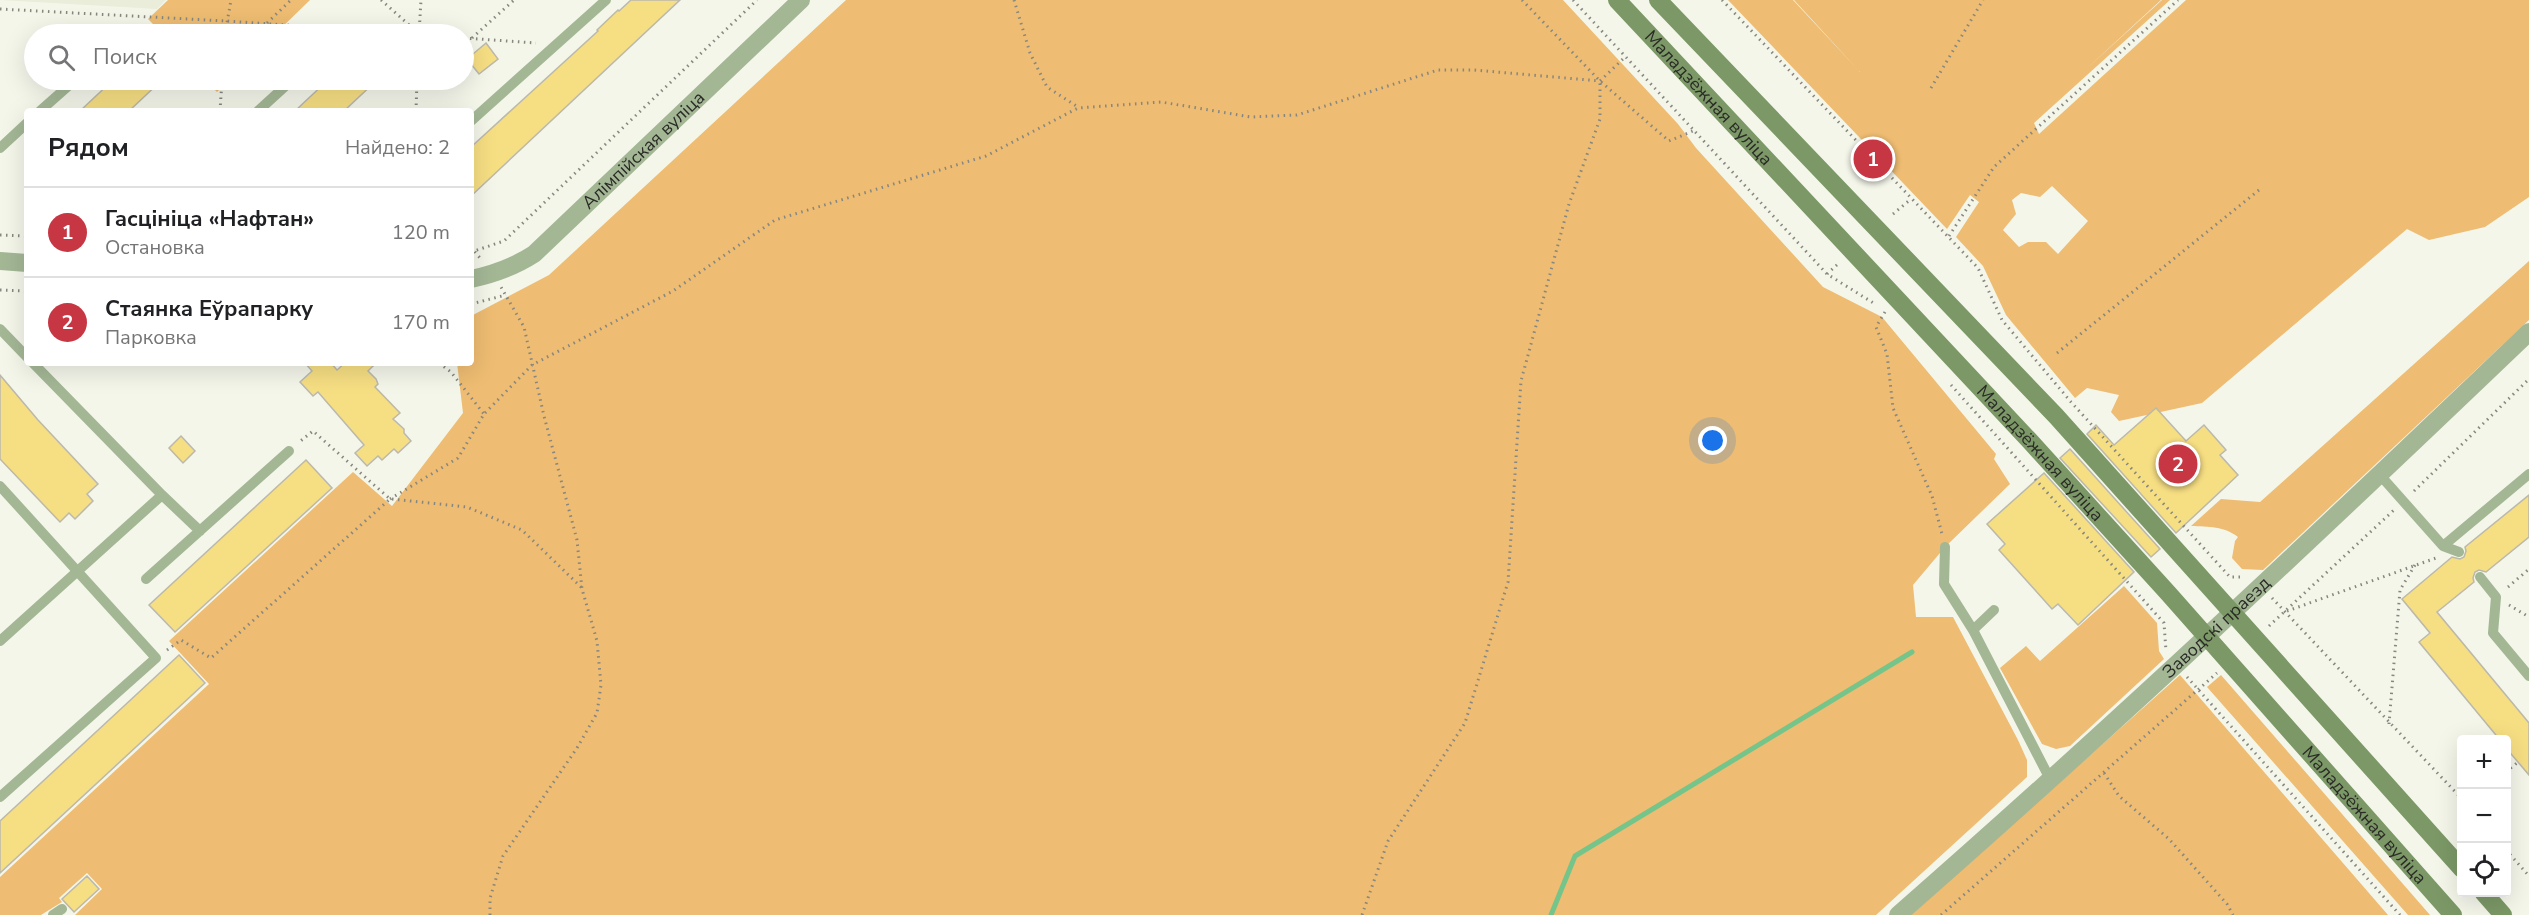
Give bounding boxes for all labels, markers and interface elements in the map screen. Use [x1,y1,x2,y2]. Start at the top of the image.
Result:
search box [24,24,474,90]
street label: Маладзёжная вуліца [1639,25,1778,171]
icon: search [45,41,78,74]
text: Поиск [93,42,157,72]
street label: Алімпійская вуліца [577,86,710,214]
text: Рядом [48,130,129,165]
text: Найдено: 2 [345,134,450,161]
pin: 1 [1854,136,1892,182]
text: Гасцініца «Нафтан» [105,204,314,234]
text: 1 [62,219,74,246]
text: 120 m [392,219,450,246]
text: Остановка [105,234,205,261]
text: Стаянка Еўрапарку [105,294,313,324]
text: 2 [62,309,74,336]
text: 170 m [392,309,450,336]
text: Парковка [105,324,197,351]
street label: Маладзёжная вуліца [1971,380,2109,526]
your location [1698,426,1727,455]
pin: 2 [2158,442,2198,486]
street label: Заводскі праезд [2157,571,2276,684]
map controls [2457,735,2511,897]
button: + [2457,735,2511,789]
street label: Маладзёжная вуліца [2297,741,2432,889]
button: − [2457,789,2511,843]
button: locate [2457,843,2511,897]

